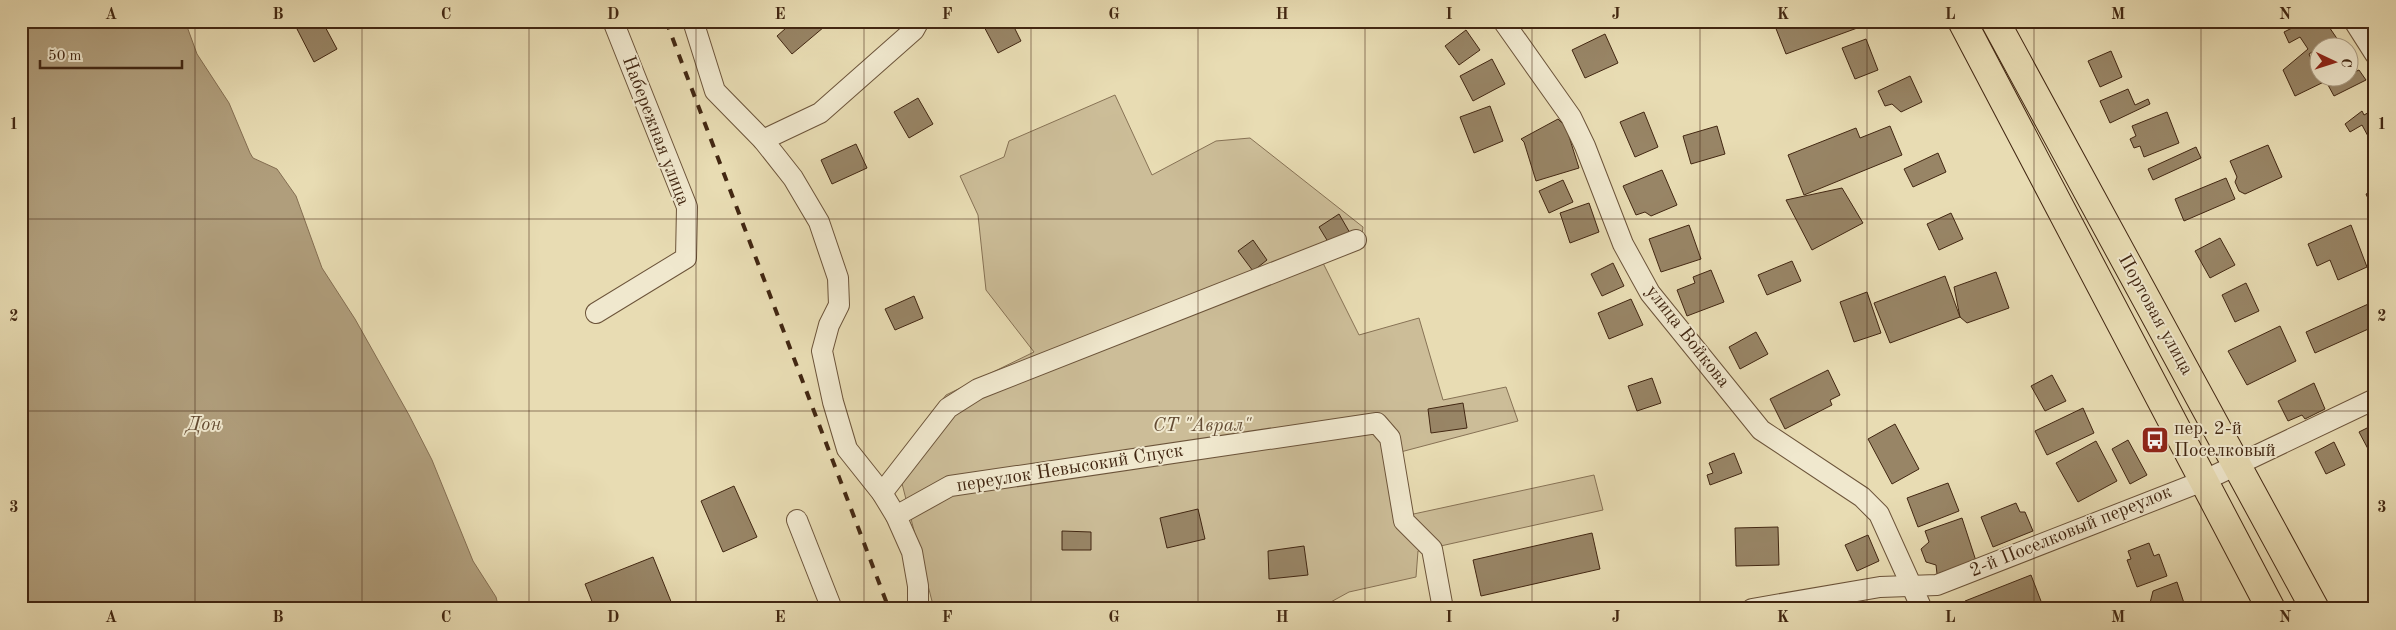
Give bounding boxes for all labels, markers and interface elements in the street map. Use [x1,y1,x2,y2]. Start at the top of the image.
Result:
text: A [105,7,117,23]
text: B [272,7,284,23]
text: C [441,7,451,23]
text: D [607,7,619,23]
text: E [774,7,786,23]
text: F [942,7,953,23]
text: G [1108,7,1120,23]
text: H [1275,7,1289,23]
text: I [1445,7,1453,23]
text: J [1612,7,1621,23]
text: K [1777,7,1789,23]
text: L [1945,7,1956,23]
text: M [2111,7,2125,23]
text: N [2279,7,2292,23]
scale bar [40,38,182,70]
north arrow [2308,38,2358,88]
text: 50 m [48,49,82,64]
street label: Набережная улица [618,54,692,209]
text: С [2339,58,2353,68]
text: 1 [9,117,19,133]
text: 1 [2377,117,2387,133]
street label: Портовая улица [2114,251,2196,379]
street label: улица Войкова [1641,282,1733,392]
text: 2 [9,309,19,325]
text: 2 [2377,309,2387,325]
water label: Дон [183,415,222,435]
park label: СТ "Аврал" [1153,417,1252,436]
place label: пер. 2-й Поселковый [2174,420,2276,461]
bus stop icon: пер. 2-й Поселковый [2140,425,2170,455]
street label: переулок Невысокий Спуск [955,442,1185,496]
street label: 2-й Поселковый переулок [1967,483,2175,581]
text: 3 [9,500,19,516]
text: 3 [2377,500,2387,516]
text: A [105,610,117,626]
text: B [272,610,284,626]
text: C [441,610,451,626]
text: D [607,610,619,626]
text: E [774,610,786,626]
text: F [942,610,953,626]
text: G [1108,610,1120,626]
text: H [1275,610,1289,626]
text: I [1445,610,1453,626]
text: J [1612,610,1621,626]
text: K [1777,610,1789,626]
text: L [1945,610,1956,626]
text: M [2111,610,2125,626]
text: N [2279,610,2292,626]

